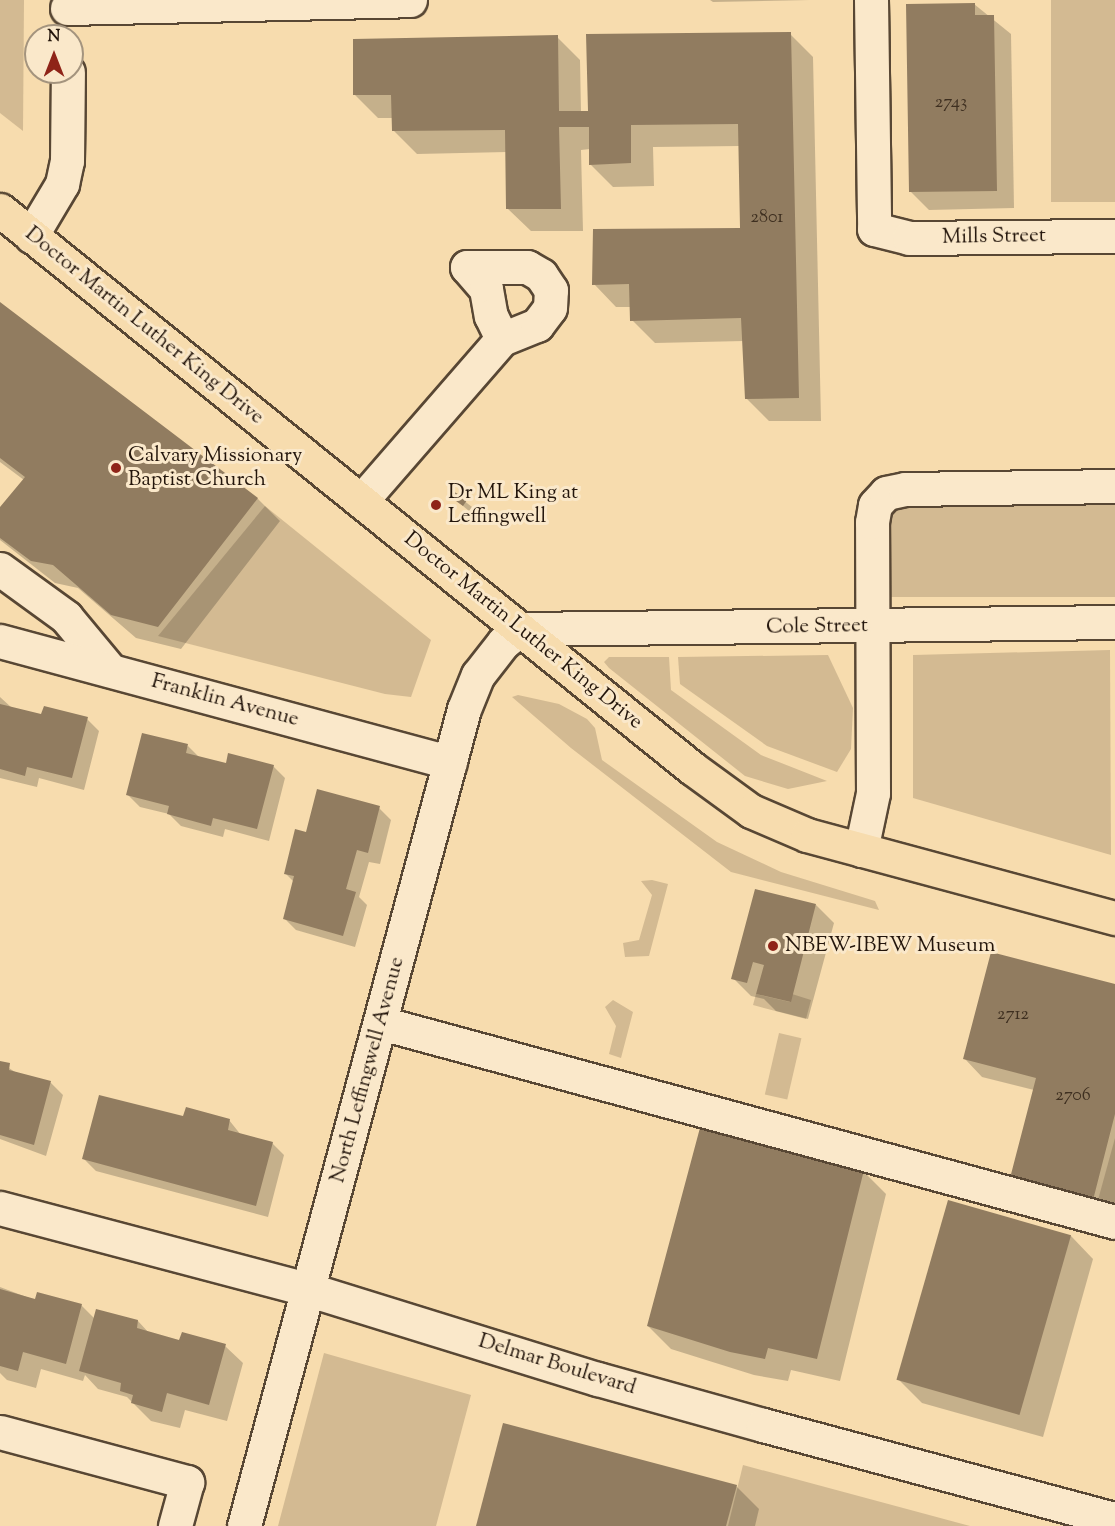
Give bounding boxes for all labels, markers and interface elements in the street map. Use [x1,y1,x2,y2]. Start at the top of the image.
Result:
north arrow [24,24,84,84]
text: N [48,26,60,49]
house number: 2743 [935,92,967,114]
house number: 2801 [751,207,783,229]
street label: Doctor Martin Luther King Drive [20,222,268,430]
street label: Mills Street [942,223,1046,251]
place label: Calvary Missionary Baptist Church [128,443,302,493]
marker: Calvary Missionary Baptist Church [109,461,123,475]
place label: Dr ML King at Leffingwell [448,480,578,530]
marker: Dr ML King at Leffingwell [429,498,443,512]
street label: Doctor Martin Luther King Drive [399,527,647,735]
street label: Cole Street [766,614,868,640]
street label: Franklin Avenue [149,669,301,733]
place label: NBEW-IBEW Museum [785,933,995,959]
marker: NBEW-IBEW Museum [766,939,780,953]
street label: North Leffingwell Avenue [326,954,410,1186]
house number: 2712 [997,1004,1029,1026]
house number: 2706 [1055,1085,1091,1107]
street label: Delmar Boulevard [475,1329,639,1401]

